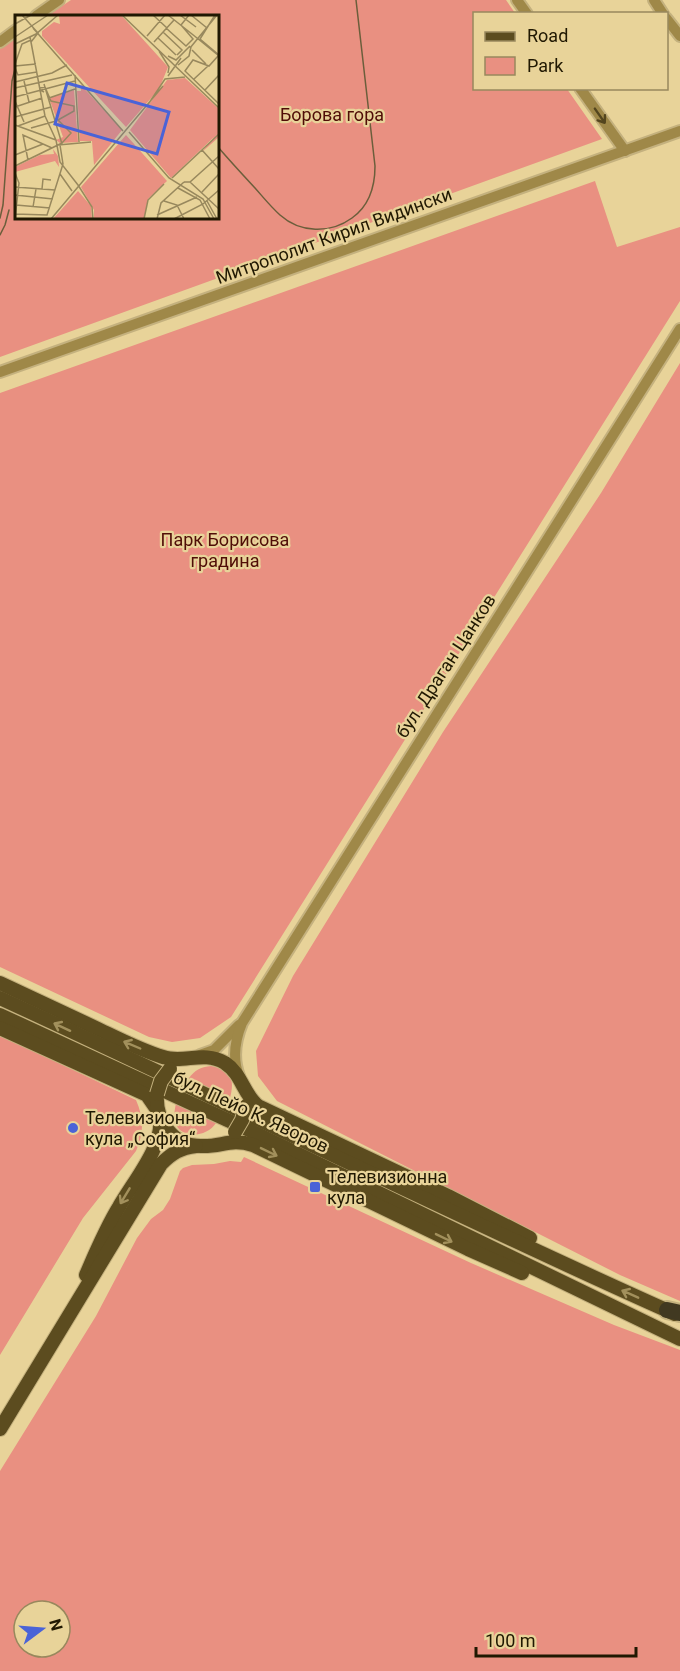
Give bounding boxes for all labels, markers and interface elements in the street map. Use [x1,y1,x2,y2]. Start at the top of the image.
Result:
legend [473,12,668,90]
inset map [15,15,219,219]
text: Road [527,25,568,46]
text: Park [527,55,564,76]
park label: Борова гора [280,104,384,125]
one-way arrow [594,107,606,123]
street label: Митрополит Кирил Видински [213,183,455,288]
park label: Парк Борисова градина [161,529,289,571]
street label: бул. Драган Цанков [391,590,500,741]
one-way arrow [54,1021,72,1033]
one-way arrow [123,1039,141,1050]
street label: бул. Пейо К. Яворов [170,1066,332,1157]
place label: Телевизионна кула „София“ [85,1107,205,1149]
marker: Телевизионна кула „София“ [66,1121,80,1135]
one-way arrow [259,1147,277,1159]
place label: Телевизионна кула [327,1166,447,1208]
marker: Телевизионна кула [308,1180,322,1194]
one-way arrow [119,1187,131,1204]
one-way arrow [434,1232,452,1244]
one-way arrow [621,1288,639,1299]
north arrow [12,1599,72,1659]
text: N [45,1617,67,1633]
scale bar [476,1620,636,1658]
text: 100 m [485,1630,536,1651]

